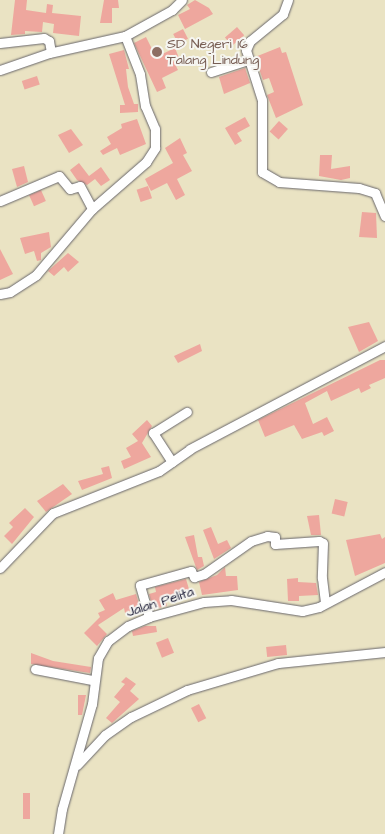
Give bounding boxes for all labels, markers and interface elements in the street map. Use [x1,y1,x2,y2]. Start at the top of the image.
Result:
place label: SD Negeri 16 Talang Lindung [167,36,259,68]
marker: SD Negeri 16 Talang Lindung [151,46,163,58]
street label: Jalan Pelita [124,583,196,621]

